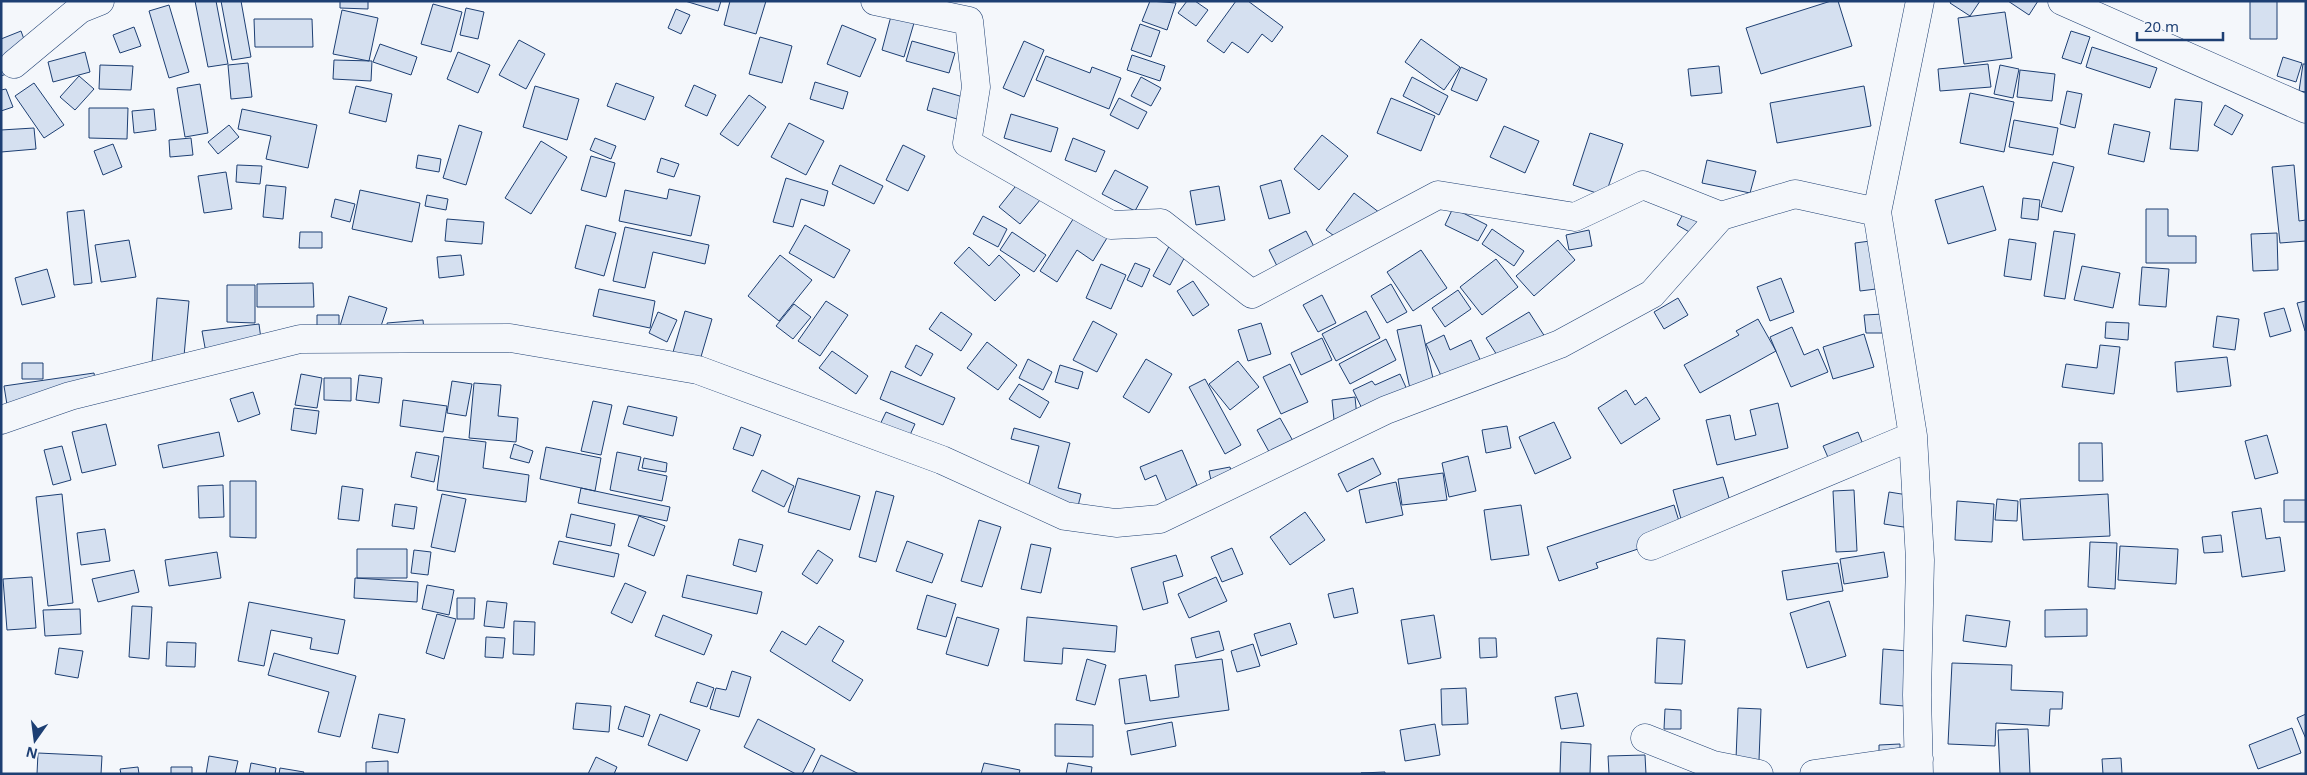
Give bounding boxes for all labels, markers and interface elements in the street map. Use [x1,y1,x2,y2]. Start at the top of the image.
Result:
scale bar [2137,10,2223,42]
text: 20 m [2144,16,2179,36]
north arrow [10,715,60,765]
text: N [24,743,40,764]

